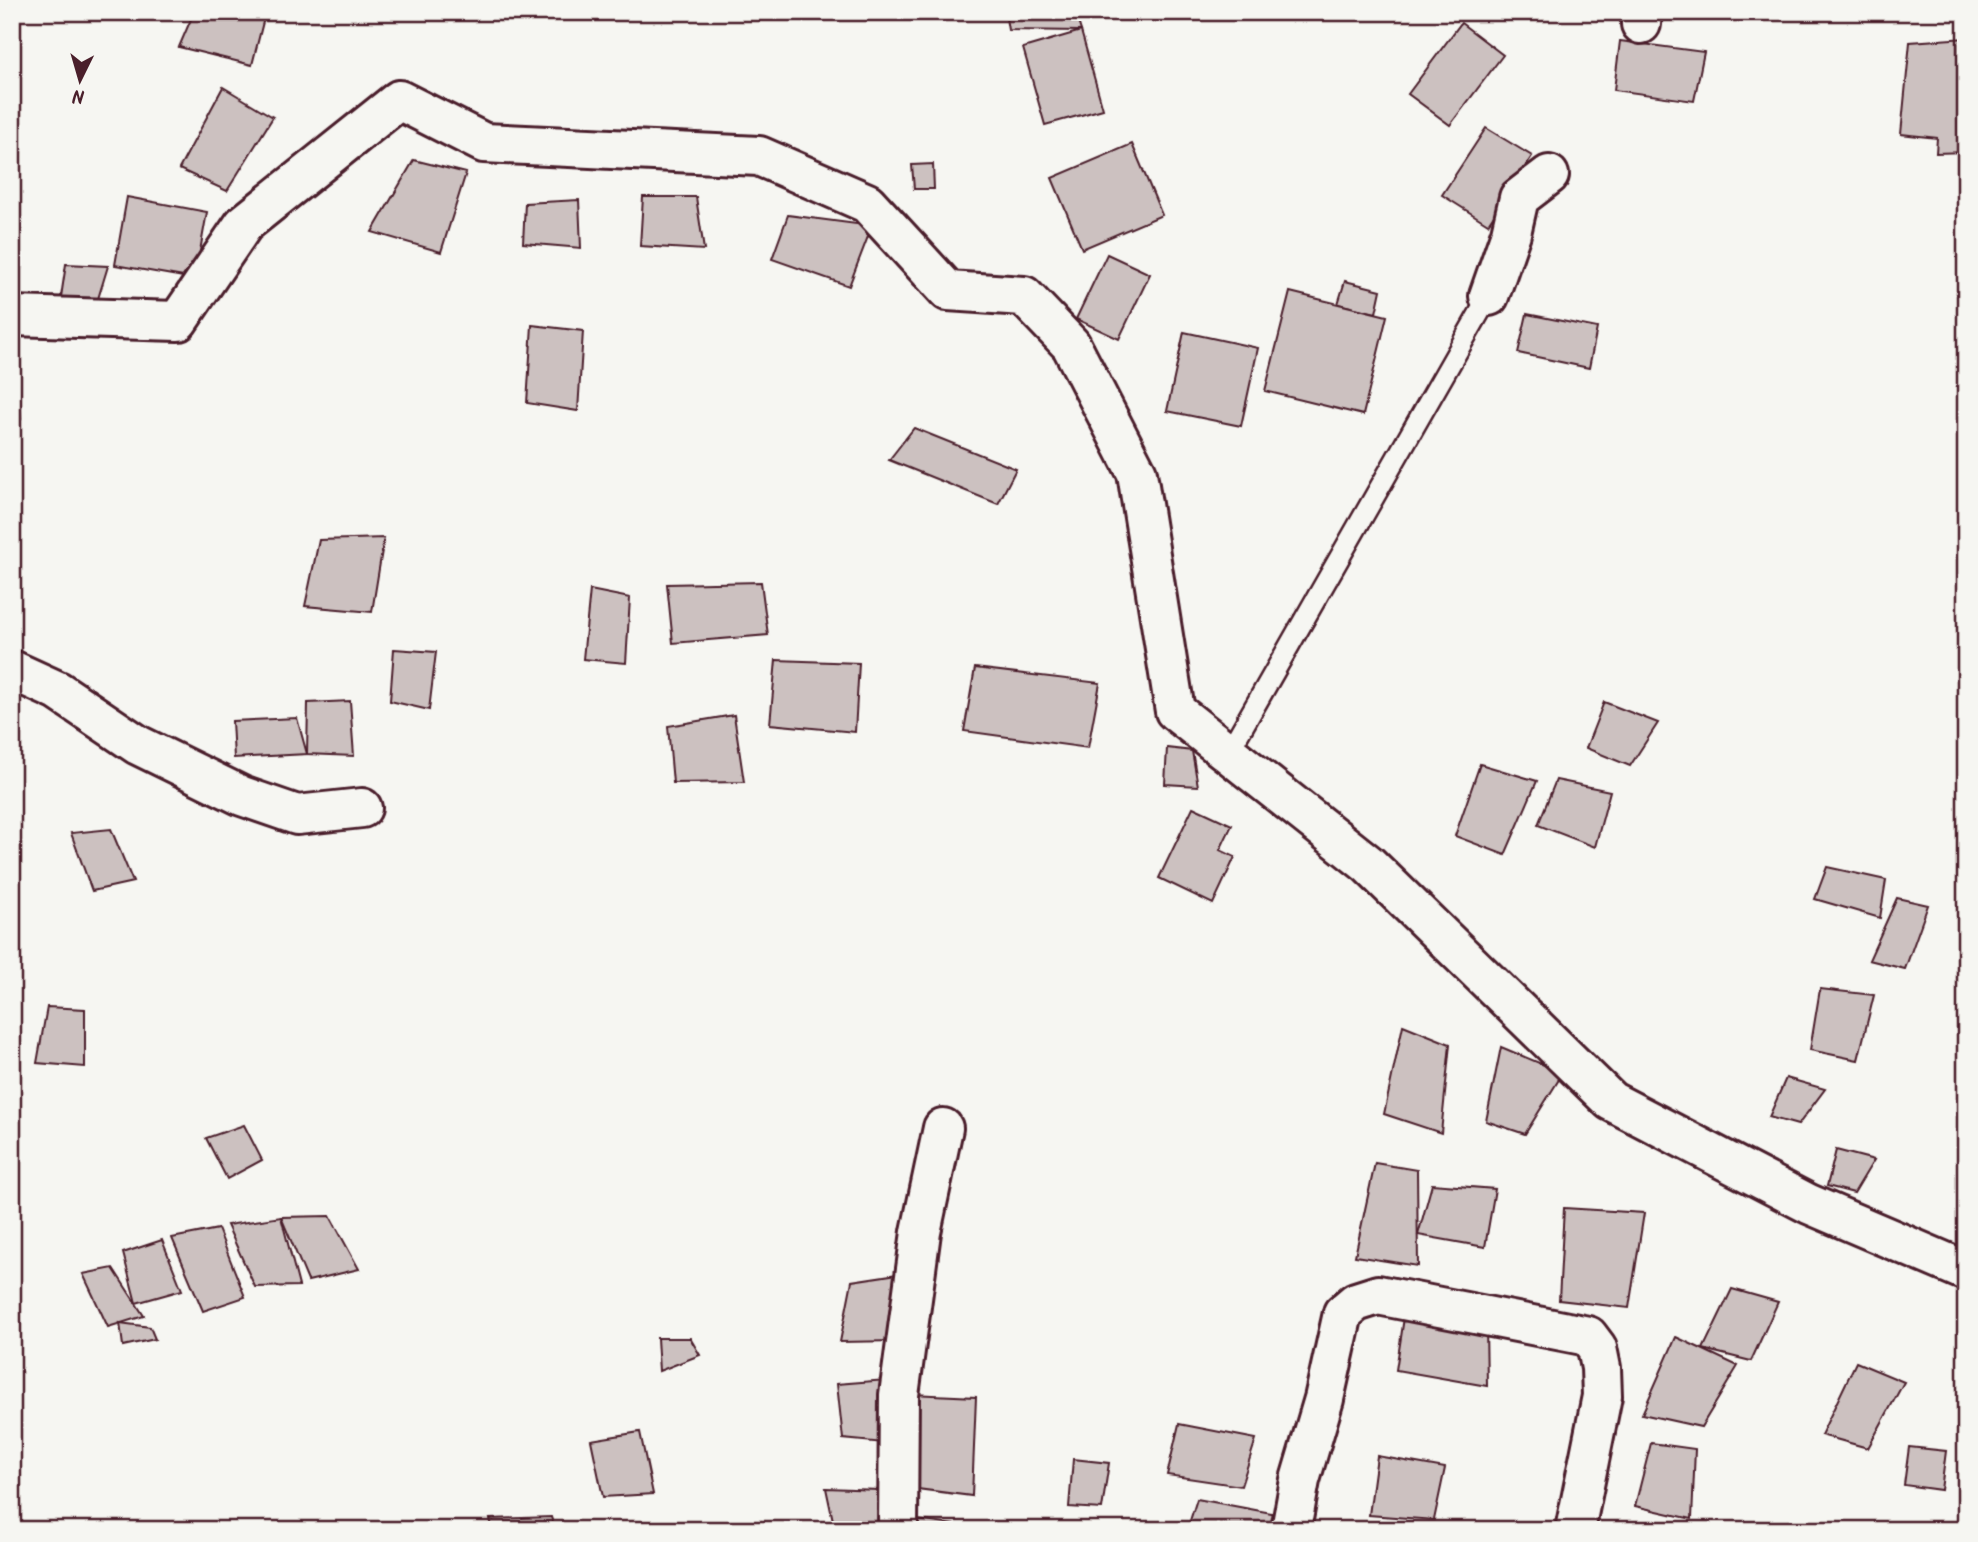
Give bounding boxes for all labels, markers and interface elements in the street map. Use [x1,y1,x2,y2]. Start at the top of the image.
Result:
north arrow [46,46,116,116]
text: N [71,79,86,110]

